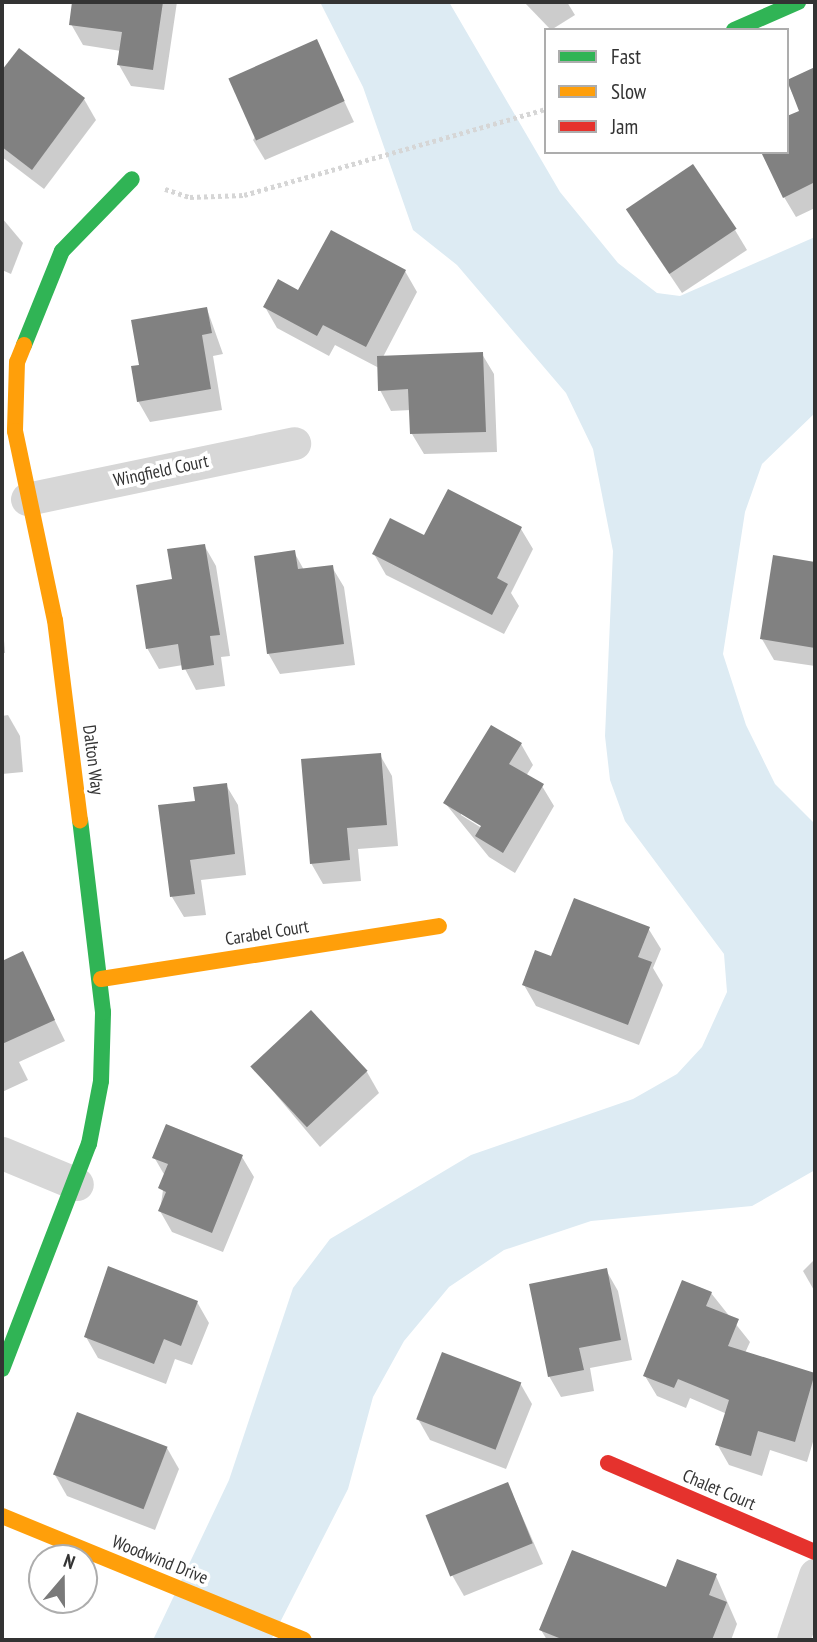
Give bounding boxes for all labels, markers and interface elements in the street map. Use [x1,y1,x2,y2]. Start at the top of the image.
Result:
legend [544,28,789,154]
text: Fast [611,43,641,70]
text: Slow [611,78,646,105]
text: Jam [611,113,638,140]
street label: Wingfield Court [112,450,210,492]
street label: Dalton Way [78,724,108,796]
street label: Carabel Court [224,916,310,950]
street label: Chalet Court [679,1465,759,1515]
street label: Woodwind Drive [109,1531,211,1589]
north arrow [28,1544,98,1614]
text: N [61,1548,78,1574]

